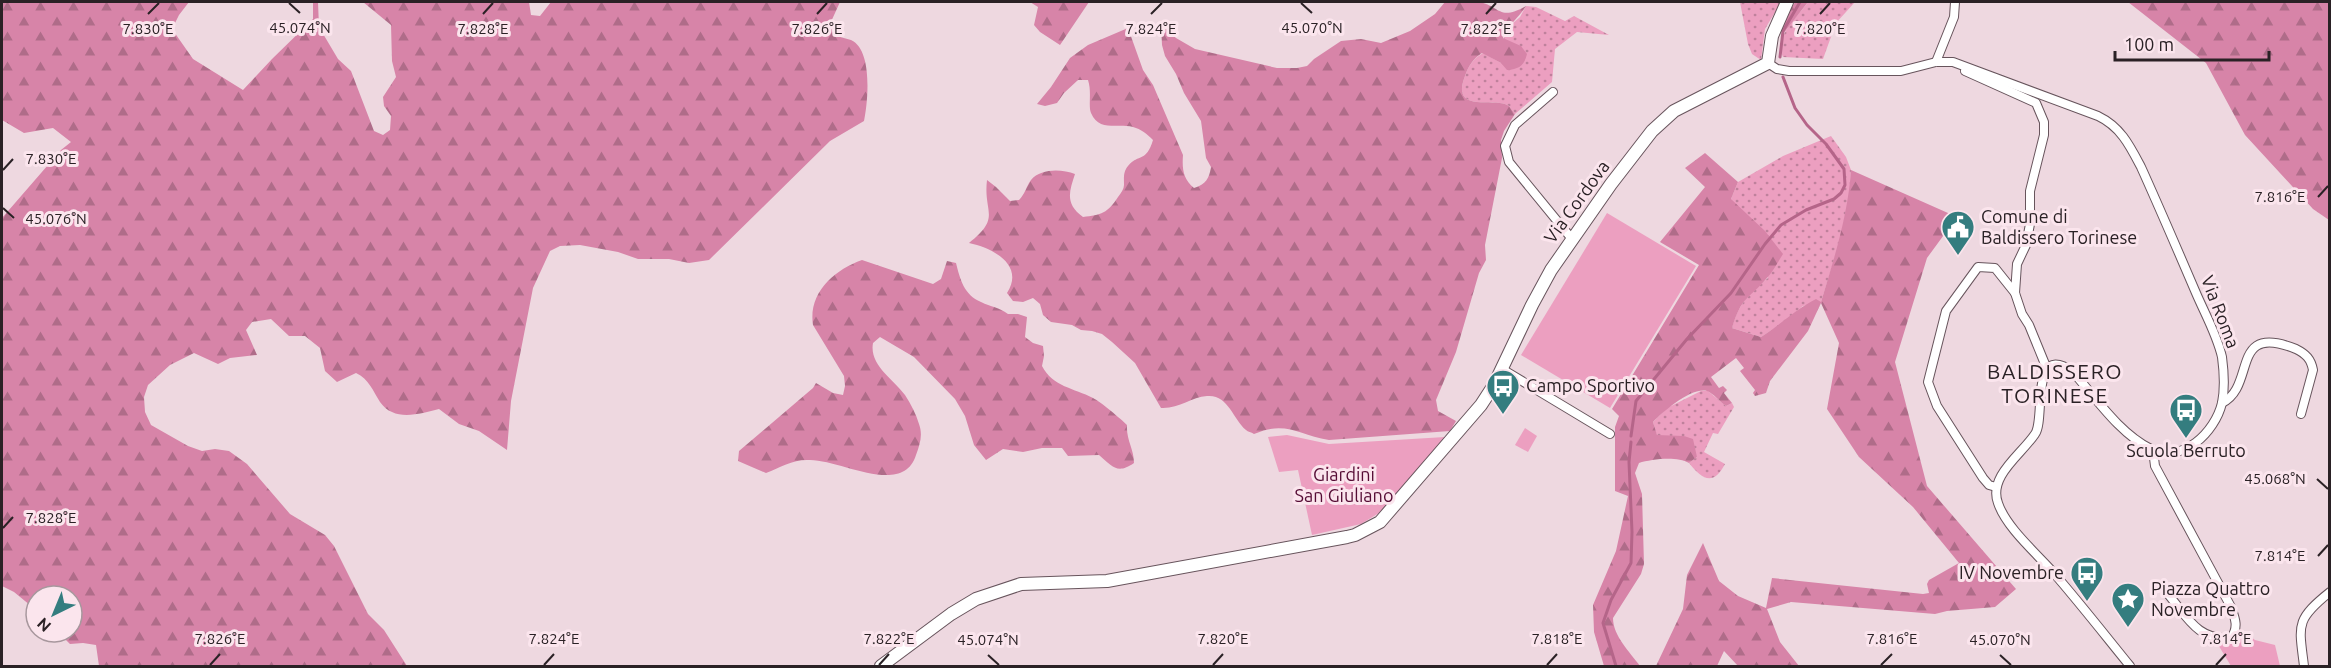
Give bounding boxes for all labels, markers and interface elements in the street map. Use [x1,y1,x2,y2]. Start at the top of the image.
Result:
text: 45.074°N [269,19,331,36]
text: 45.070°N [1281,19,1343,36]
text: 7.830°E [123,20,173,37]
text: 7.828°E [458,20,508,37]
text: 7.826°E [792,20,842,37]
text: 7.824°E [1126,20,1176,37]
text: 7.822°E [1461,20,1511,37]
text: 7.820°E [1795,20,1845,37]
scale bar [2115,24,2270,62]
text: 100 m [2124,34,2174,54]
text: 7.830°E [26,150,76,167]
street label: Via Cordova [1540,156,1613,247]
text: 7.816°E [2255,188,2305,205]
place label: Comune di Baldissero Torinese [1981,206,2137,247]
public building icon: Comune di Baldissero Torinese [1940,209,1976,256]
text: 45.076°N [25,210,87,227]
street label: Via Roma [2198,272,2244,351]
district label: BALDISSERO TORINESE [1987,359,2123,407]
bus stop icon: Campo Sportivo [1485,368,1521,415]
place label: Campo Sportivo [1526,375,1655,395]
bus stop icon: Scuola Berruto [2168,392,2204,439]
place label: Scuola Berruto [2126,440,2246,460]
park label: Giardini San Giuliano [1295,464,1393,505]
text: 45.068°N [2244,470,2306,487]
text: 7.828°E [26,509,76,526]
text: 7.814°E [2255,547,2305,564]
bus stop icon: IV Novembre [2069,555,2105,602]
place label: IV Novembre [1959,562,2064,582]
place label: Piazza Quattro Novembre [2151,578,2270,619]
place icon: Piazza Quattro Novembre [2110,581,2146,628]
north arrow [24,584,84,644]
text: N [33,614,54,636]
text: 7.826°E [195,630,245,647]
text: 7.824°E [529,630,579,647]
text: 7.822°E [864,630,914,647]
text: 7.820°E [1198,630,1248,647]
text: 7.818°E [1532,630,1582,647]
text: 7.816°E [1867,630,1917,647]
text: 7.814°E [2201,630,2251,647]
text: 45.074°N [957,631,1019,648]
text: 45.070°N [1969,631,2031,648]

